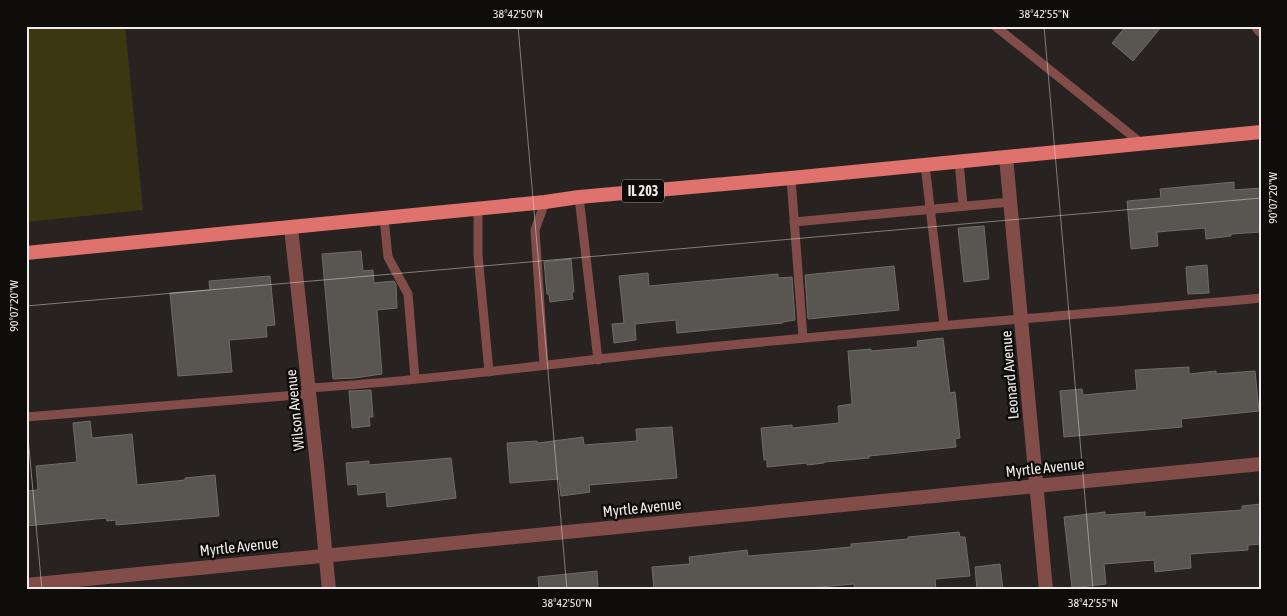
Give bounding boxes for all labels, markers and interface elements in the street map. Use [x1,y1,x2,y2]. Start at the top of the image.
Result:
text: 38°42'50"N [493,7,543,21]
text: 38°42'55"N [1019,7,1069,21]
text: 90°07'20"W [1266,172,1280,224]
road number: IL 203 [622,180,664,202]
text: 90°07'20"W [7,280,21,332]
street label: Leonard Avenue [997,330,1022,420]
street label: Wilson Avenue [282,368,307,451]
street label: Myrtle Avenue [1005,455,1085,480]
street label: Myrtle Avenue [602,495,682,520]
street label: Myrtle Avenue [199,534,279,559]
text: 38°42'50"N [542,596,592,610]
text: 38°42'55"N [1068,596,1118,610]

